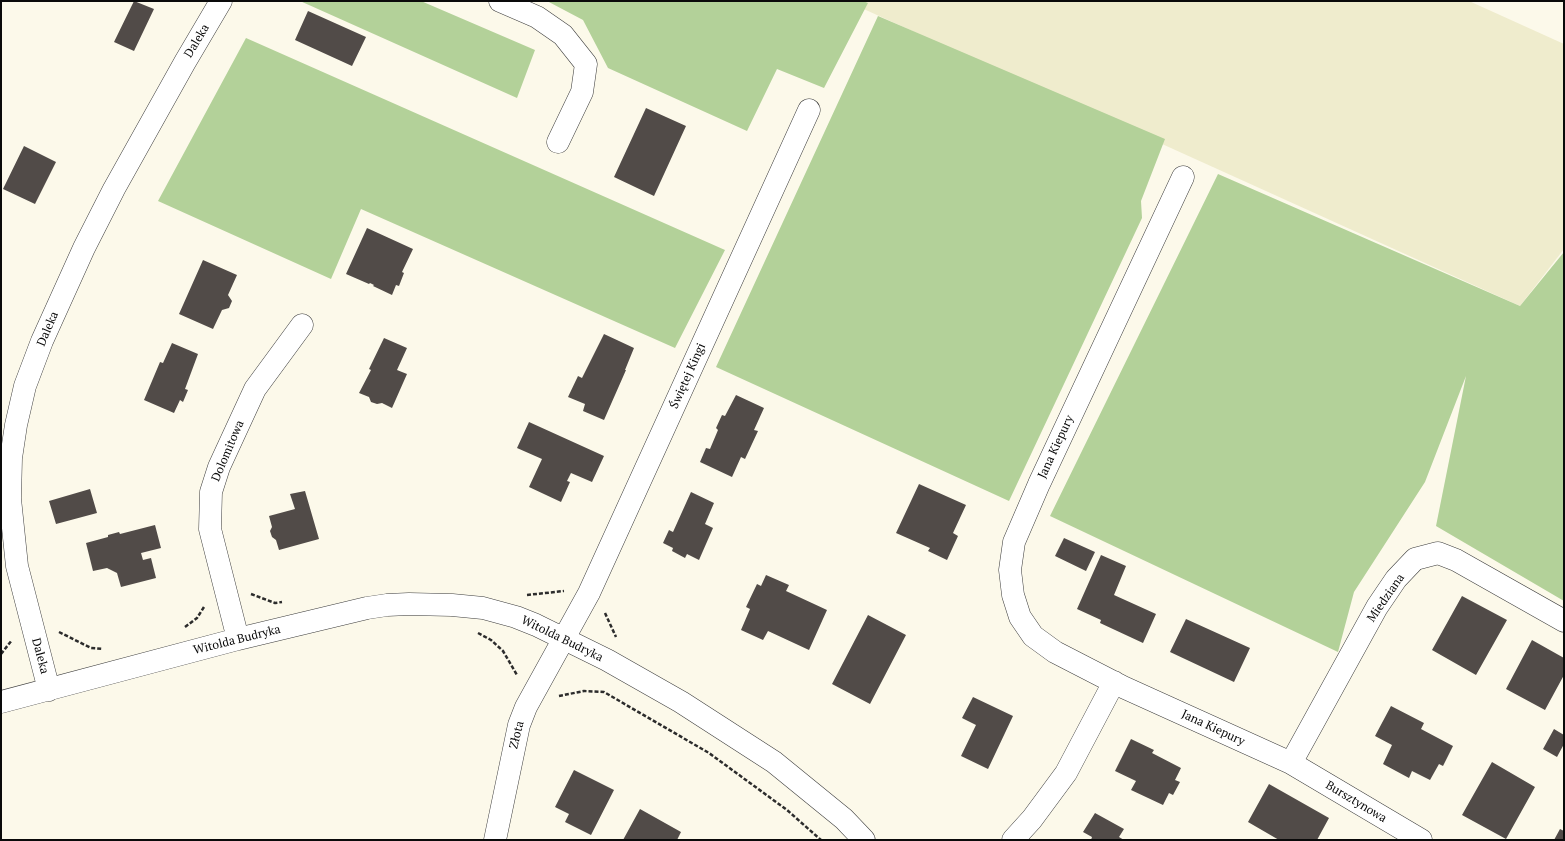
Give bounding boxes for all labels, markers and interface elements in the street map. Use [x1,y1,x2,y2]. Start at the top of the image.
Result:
street label: Daleka [181,22,213,60]
street label: Daleka [34,309,62,349]
street label: Świętej Kingi [667,341,709,411]
street label: Jana Kiepury [1035,413,1077,481]
street label: Dolomitowa [209,418,247,484]
street label: Miedziana [1364,571,1408,625]
street label: Witolda Budryka [519,613,605,665]
street label: Witolda Budryka [192,622,282,658]
street label: Daleka [28,637,52,675]
street label: Jana Kiepury [1179,707,1247,749]
street label: Złota [507,720,527,750]
street label: Bursztynowa [1323,778,1389,826]

